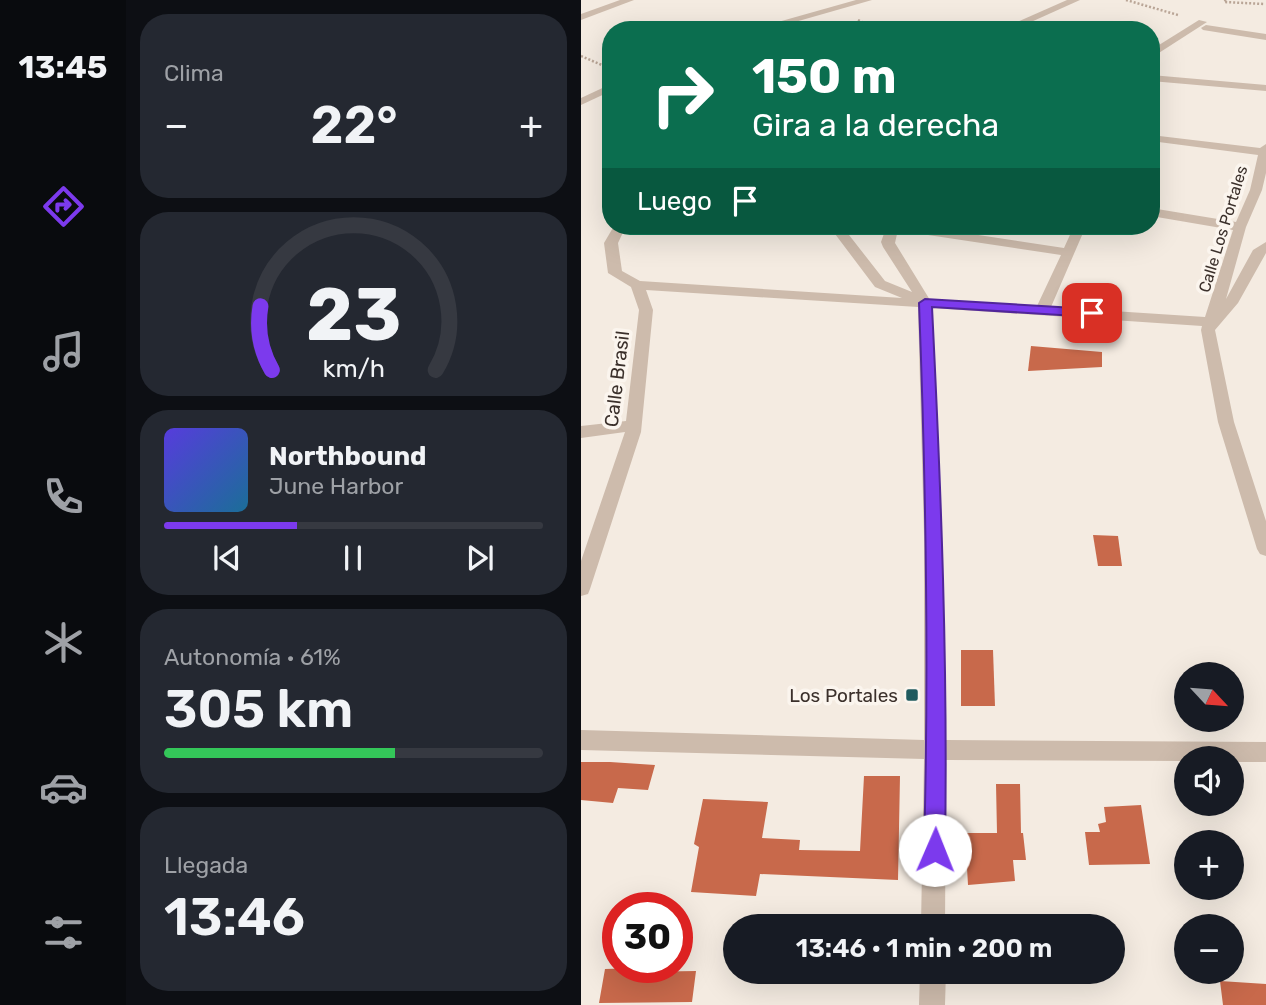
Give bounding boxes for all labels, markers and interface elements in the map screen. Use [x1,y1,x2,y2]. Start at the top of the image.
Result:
text: 150 m [752,47,897,105]
text: 13:45 [19,48,107,86]
icon: right [637,49,728,140]
text: Clima [164,59,224,87]
text: 22° [311,94,398,156]
text: − [164,102,189,148]
text: + [519,102,543,148]
text: Gira a la derecha [752,106,999,144]
street label: Calle Los Portales [1195,163,1251,295]
icon: directions [39,182,88,231]
icon: arrive [726,182,764,220]
text: Luego [637,186,712,217]
text: 23 [306,273,401,359]
pin [1062,283,1122,343]
icon: arrive [1073,294,1111,332]
icon: music [39,327,88,376]
street label: Calle Brasil [600,330,634,428]
text: km/h [322,354,385,383]
text: Northbound [269,441,427,472]
icon: phone [39,472,88,521]
text: June Harbor [269,472,403,500]
icon: previous [208,539,246,577]
icon: pause [334,539,372,577]
icon: next [461,539,499,577]
icon: climate [39,618,88,667]
text: Autonomía · 61% [164,643,341,671]
north arrow [1174,662,1244,732]
map controls [1174,662,1244,984]
text: 305 km [164,678,353,740]
place label: Los Portales [789,684,898,707]
marker: Los Portales [904,687,920,703]
button: sound [1174,746,1244,816]
icon: car [39,763,88,812]
position arrow [898,813,972,887]
button: + [1174,830,1244,900]
text: Llegada [164,851,248,879]
text: 13:46 [164,886,305,948]
speed limit sign: 30 [602,892,693,983]
icon: filters [39,908,88,957]
button: − [1174,914,1244,984]
text: 13:46 · 1 min · 200 m [796,933,1052,964]

